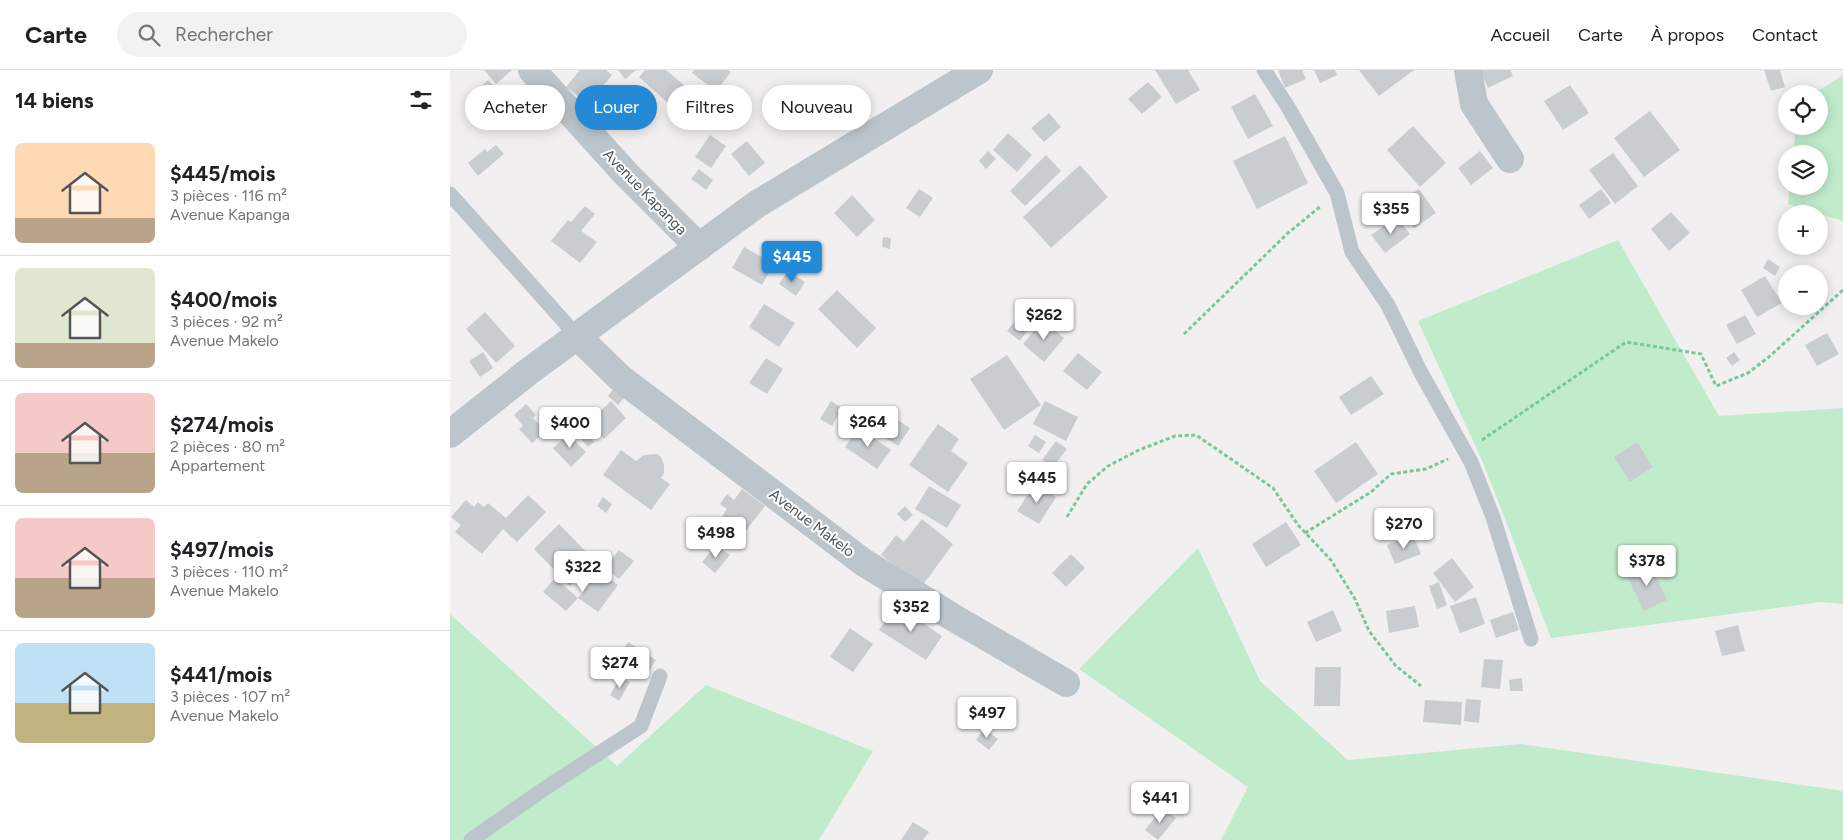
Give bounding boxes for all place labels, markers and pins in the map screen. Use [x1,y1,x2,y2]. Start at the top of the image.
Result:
pin: $355 [1361,192,1421,235]
pin: $445 [762,240,822,283]
pin: $262 [1014,298,1074,341]
pin: $400 [540,406,600,449]
pin: $264 [838,406,898,448]
pin: $445 [1007,462,1067,504]
pin: $270 [1374,508,1434,550]
pin: $498 [686,516,746,559]
pin: $378 [1617,544,1677,587]
pin: $322 [553,550,613,593]
pin: $352 [881,590,941,633]
pin: $274 [590,646,650,689]
pin: $497 [957,696,1017,739]
pin: $441 [1130,782,1190,824]

